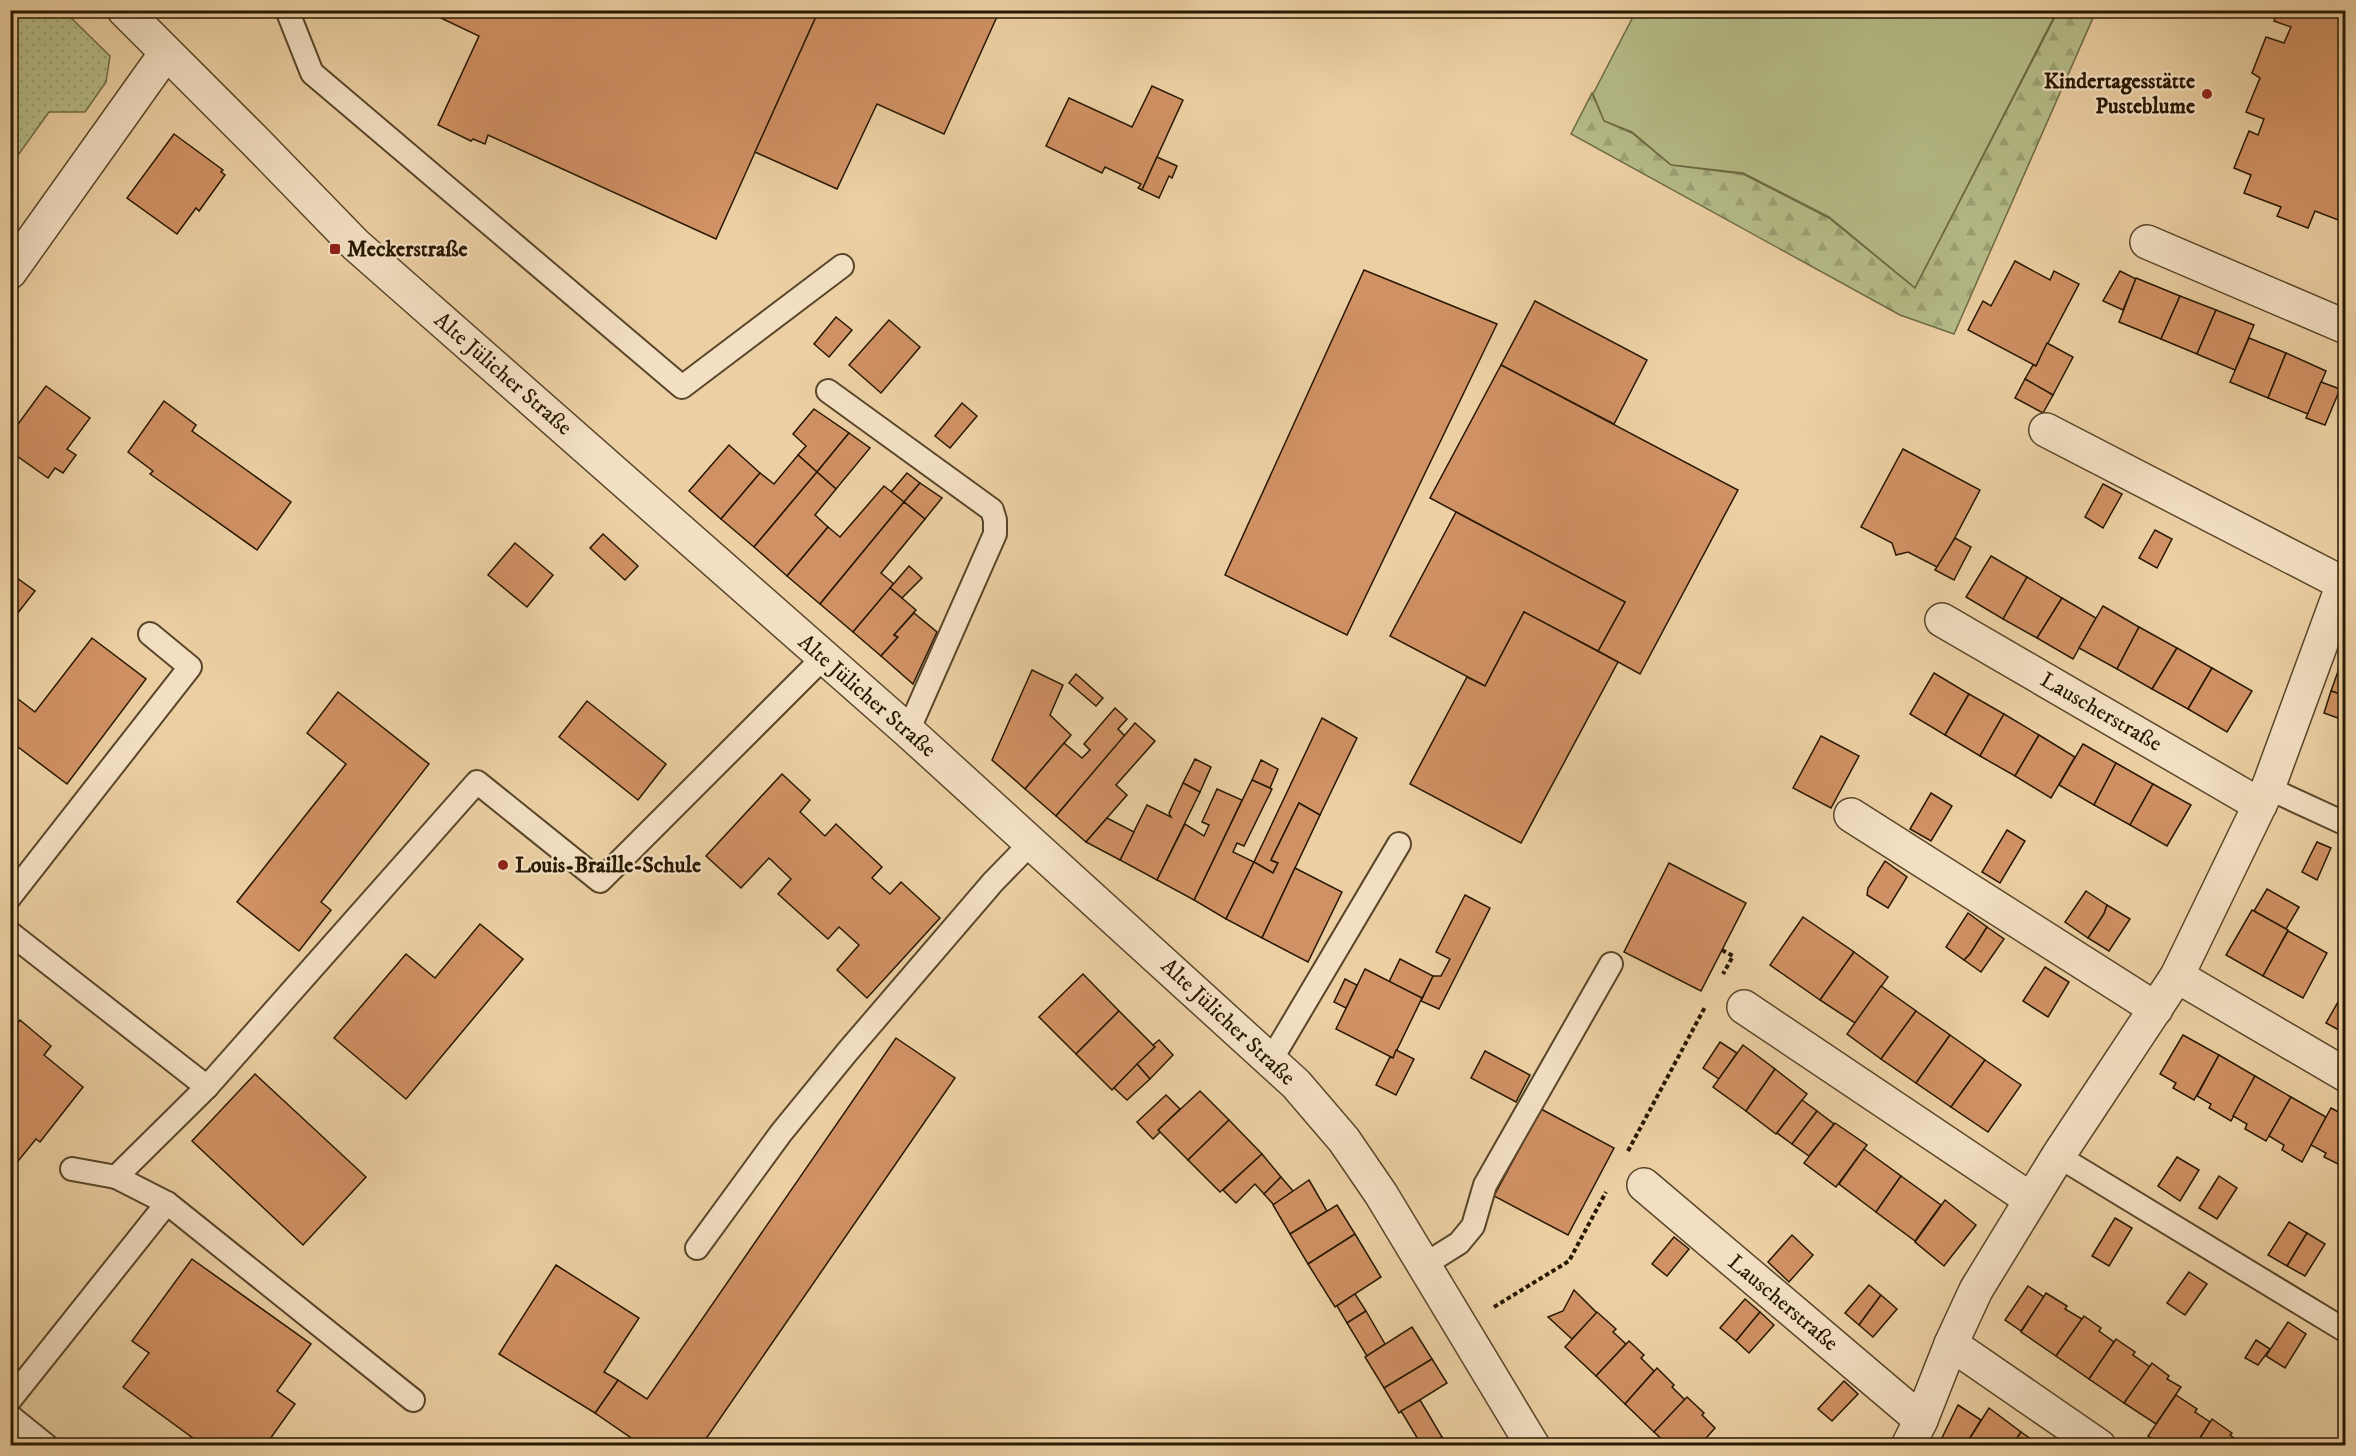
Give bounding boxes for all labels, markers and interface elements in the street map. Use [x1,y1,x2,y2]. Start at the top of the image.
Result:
place label: Kindertagesstätte Pusteblume [2044,68,2195,120]
marker: Kindertagesstätte Pusteblume [2200,87,2214,101]
place label: Meckerstraße [347,236,468,263]
marker: Meckerstraße [328,242,342,256]
street label: Alte Jülicher Straße [428,307,578,441]
street label: Alte Jülicher Straße [792,629,942,763]
street label: Lauscherstraße [2035,666,2167,758]
place label: Louis-Braille-Schule [515,852,701,879]
marker: Louis-Braille-Schule [496,858,510,872]
street label: Alte Jülicher Straße [1155,953,1301,1091]
street label: Lauscherstraße [1722,1249,1844,1357]

